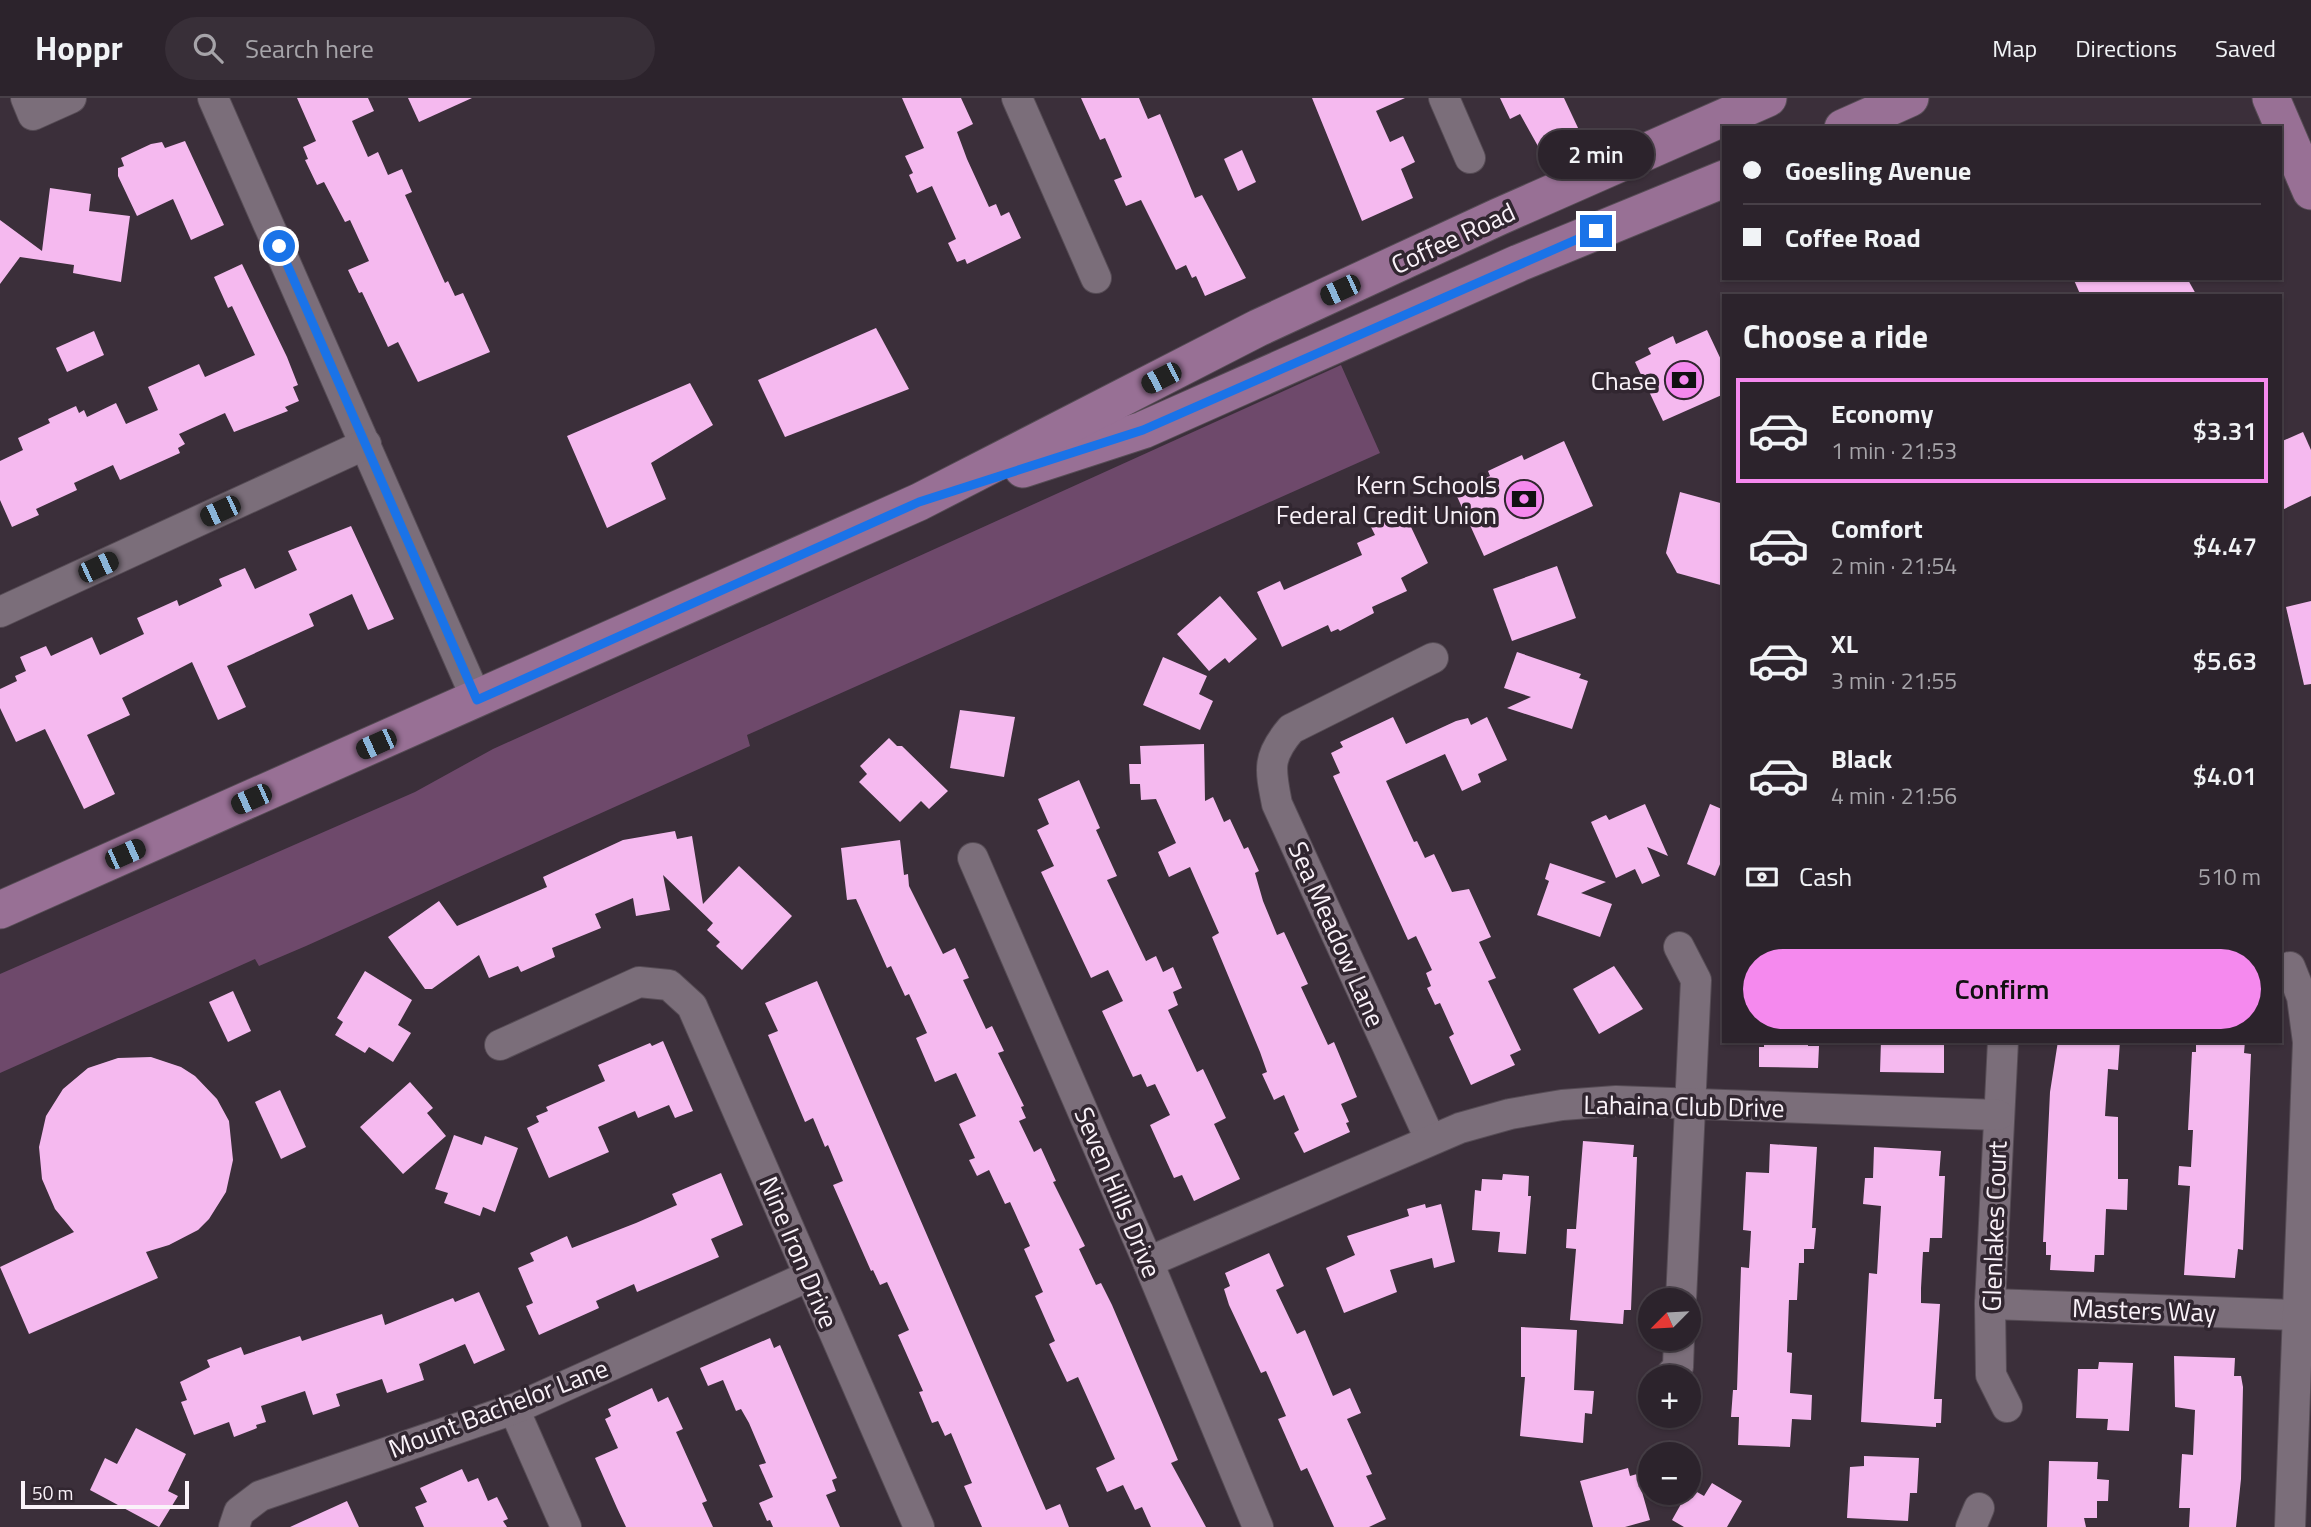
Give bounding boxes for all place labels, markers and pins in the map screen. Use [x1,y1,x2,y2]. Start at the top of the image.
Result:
bank icon: Chase [1663,359,1705,401]
place label: Chase [1591,361,1657,400]
place label: Kern Schools Federal Credit Union [1276,465,1497,534]
bank icon: Kern Schools Federal Credit Union [1503,478,1545,520]

